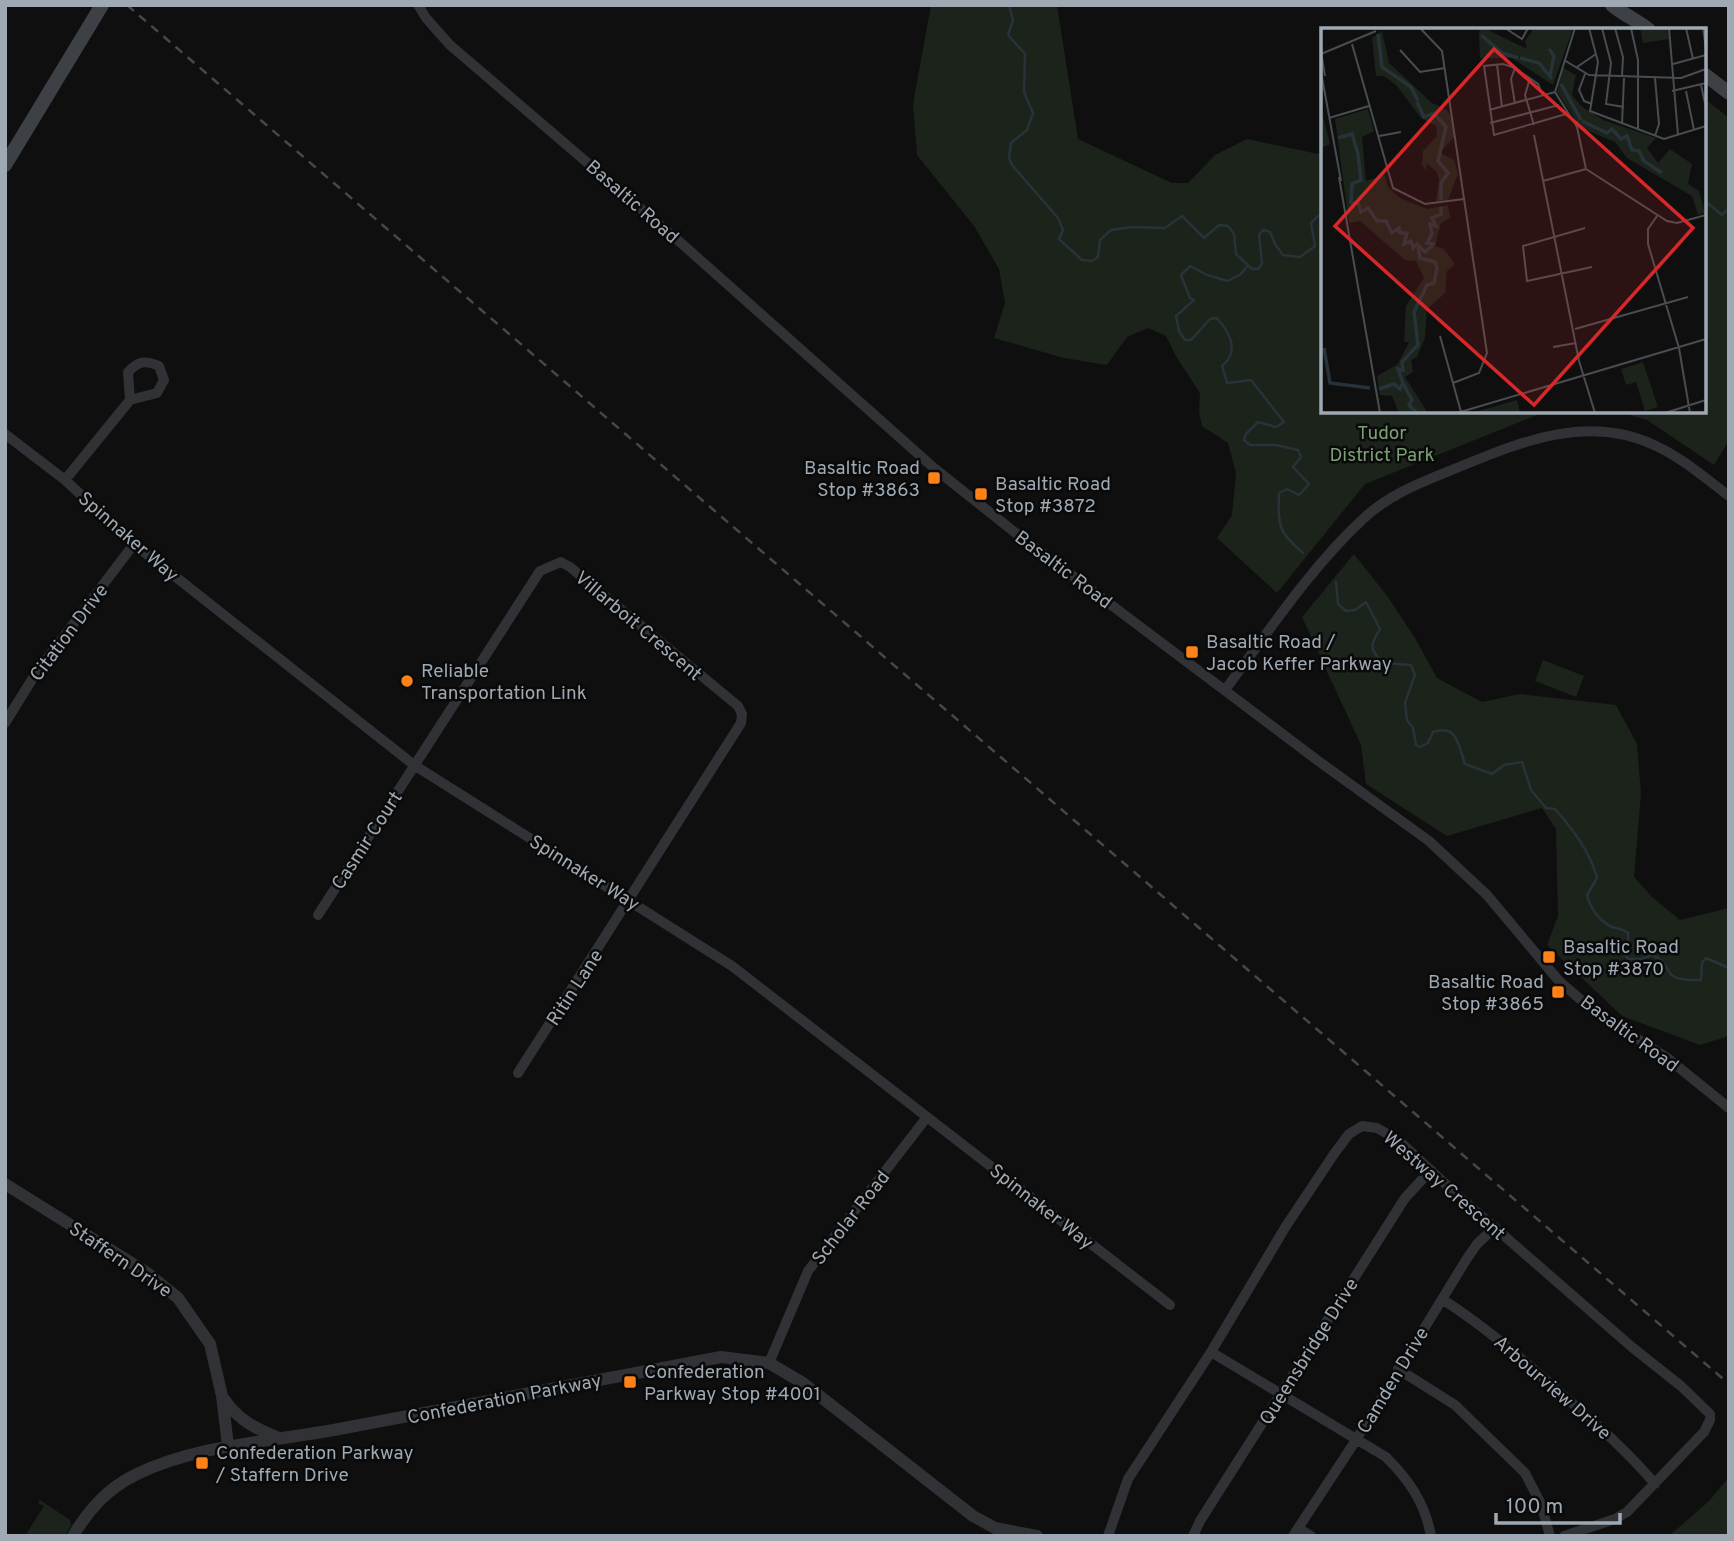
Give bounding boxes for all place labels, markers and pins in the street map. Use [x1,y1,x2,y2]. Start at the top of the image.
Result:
place label: Basaltic Road Stop #3863 [804,457,920,503]
marker: Basaltic Road Stop #3863 [926,470,942,486]
place label: Basaltic Road Stop #3872 [995,473,1111,519]
marker: Basaltic Road Stop #3872 [973,486,989,502]
place label: Basaltic Road / Jacob Keffer Parkway [1206,631,1392,677]
marker: Basaltic Road / Jacob Keffer Parkway [1184,644,1200,660]
place label: Reliable Transportation Link [421,660,587,706]
marker: Reliable Transportation Link [399,673,415,689]
place label: Basaltic Road Stop #3870 [1563,936,1679,982]
marker: Basaltic Road Stop #3870 [1541,949,1557,965]
place label: Basaltic Road Stop #3865 [1428,971,1544,1017]
marker: Basaltic Road Stop #3865 [1550,984,1566,1000]
place label: Confederation Parkway Stop #4001 [644,1361,821,1407]
marker: Confederation Parkway Stop #4001 [622,1374,638,1390]
place label: Confederation Parkway / Staffern Drive [215,1442,413,1488]
marker: Confederation Parkway / Staffern Drive [194,1455,210,1471]

